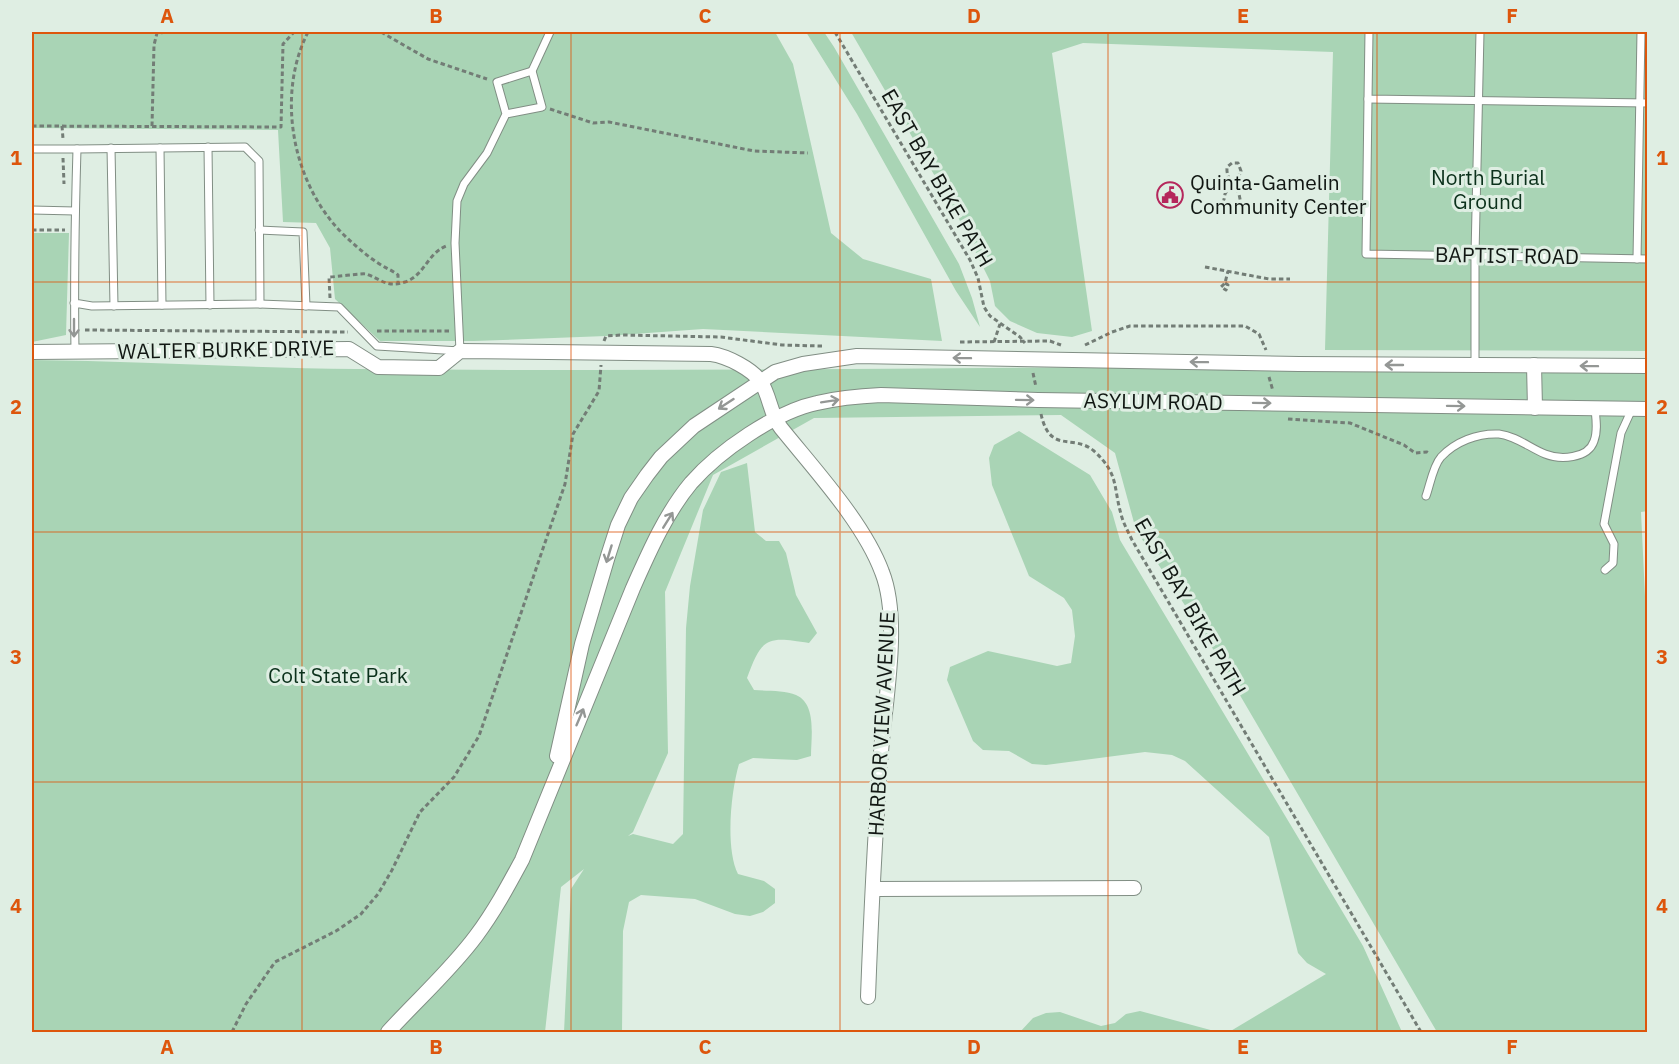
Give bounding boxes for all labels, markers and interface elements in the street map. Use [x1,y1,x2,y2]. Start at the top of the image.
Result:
text: A [160,2,174,29]
text: B [429,2,443,29]
text: C [698,2,712,29]
text: D [967,2,981,29]
text: E [1237,2,1249,29]
text: F [1506,2,1518,29]
street label: EAST BAY BIKE PATH [875,83,1000,272]
text: 1 [10,144,22,171]
text: 1 [1656,144,1668,171]
park label: North Burial Ground [1431,163,1545,215]
place label: Quinta-Gamelin Community Center [1190,168,1367,220]
public building icon: Quinta-Gamelin Community Center [1155,180,1185,210]
street label: BAPTIST ROAD [1435,240,1579,270]
one-way arrow [69,318,80,338]
street label: WALTER BURKE DRIVE [117,333,335,365]
one-way arrow [953,352,973,363]
one-way arrow [1190,356,1210,368]
one-way arrow [1385,359,1405,371]
one-way arrow [1580,360,1600,372]
street label: ASYLUM ROAD [1083,386,1223,416]
text: 2 [10,393,22,420]
text: 2 [1656,393,1668,420]
one-way arrow [1014,394,1034,405]
one-way arrow [820,395,839,406]
one-way arrow [1251,397,1271,409]
one-way arrow [718,398,735,410]
one-way arrow [1446,400,1466,412]
one-way arrow [662,512,674,529]
street label: EAST BAY BIKE PATH [1128,512,1253,701]
one-way arrow [603,544,614,563]
street label: HARBOR VIEW AVENUE [861,611,901,837]
text: 3 [10,643,22,670]
text: 3 [1656,643,1668,670]
park label: Colt State Park [268,661,408,689]
one-way arrow [575,708,586,727]
text: 4 [10,892,22,919]
text: 4 [1656,892,1668,919]
text: A [160,1033,174,1060]
text: B [429,1033,443,1060]
text: C [698,1033,712,1060]
text: D [967,1033,981,1060]
text: E [1237,1033,1249,1060]
text: F [1506,1033,1518,1060]

